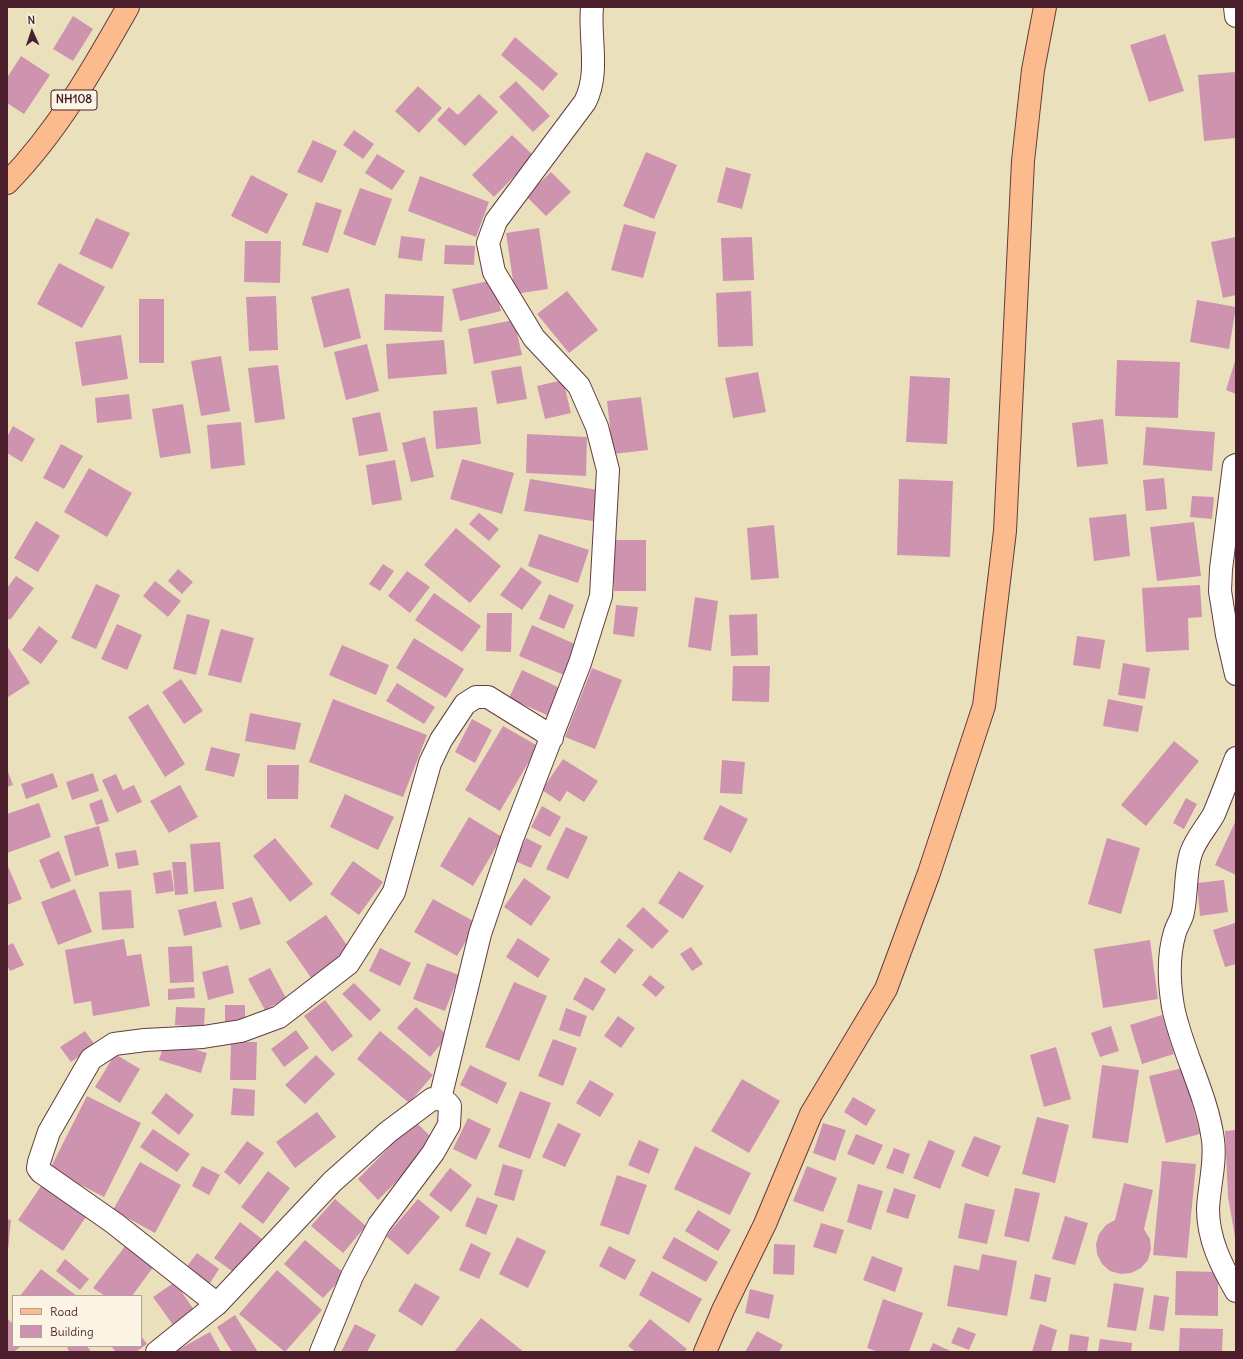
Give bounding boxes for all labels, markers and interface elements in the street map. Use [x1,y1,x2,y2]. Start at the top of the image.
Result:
north arrow [12,12,52,52]
text: N [27,13,36,27]
road number: NH108 [51,90,97,110]
legend [12,1295,142,1347]
text: Road [50,1304,78,1319]
text: Building [50,1324,94,1339]

